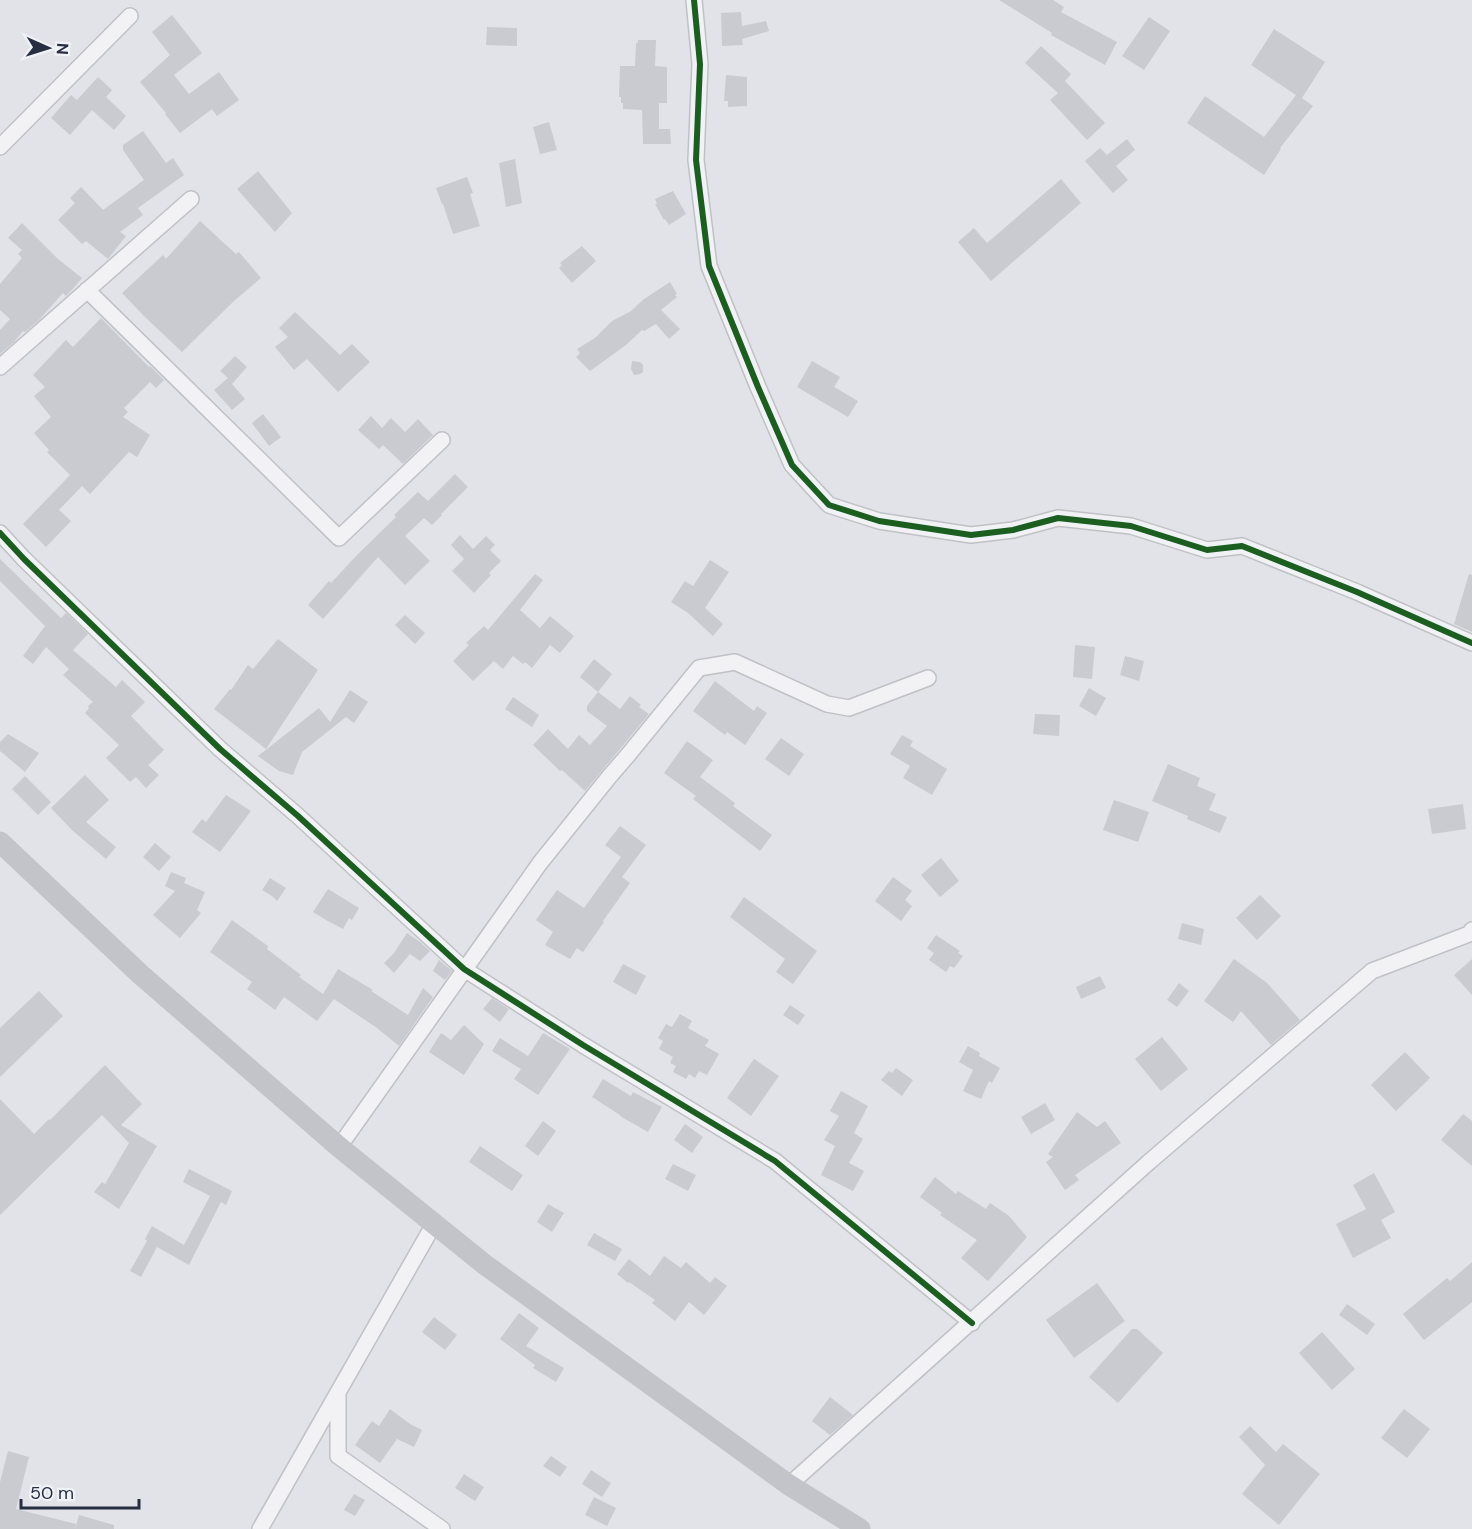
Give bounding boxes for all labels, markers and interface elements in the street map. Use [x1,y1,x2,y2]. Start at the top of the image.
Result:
north arrow [18,18,78,78]
text: N [52,42,73,55]
scale bar [21,1472,140,1510]
text: 50 m [30,1481,74,1505]

